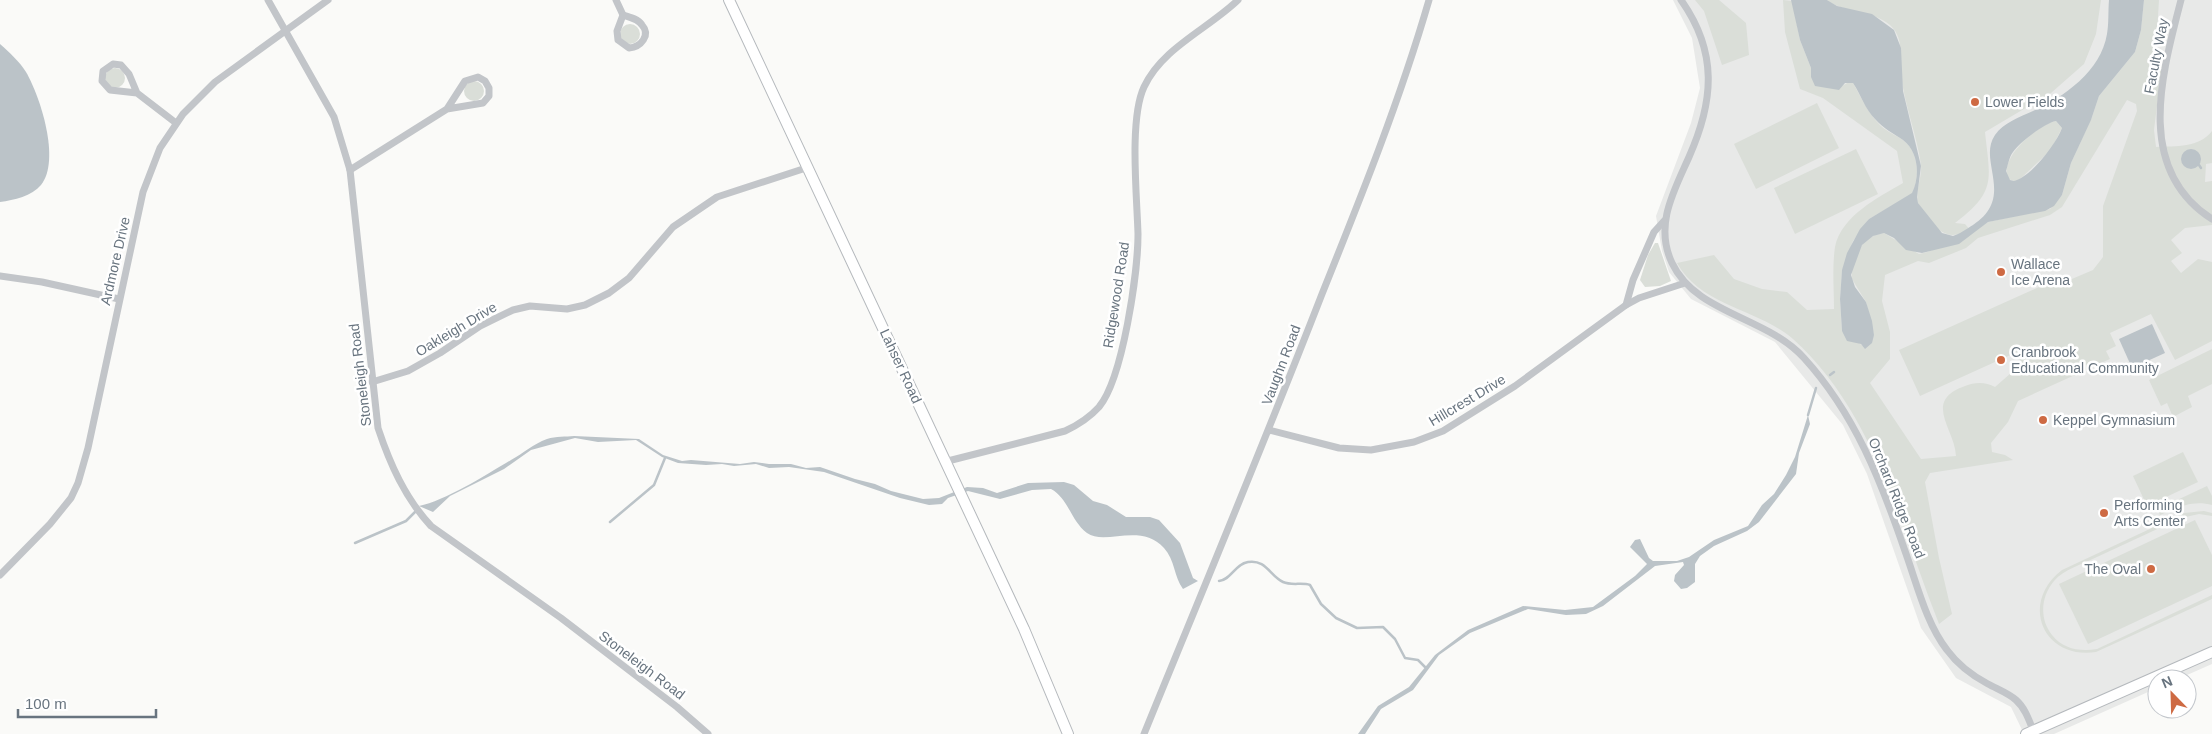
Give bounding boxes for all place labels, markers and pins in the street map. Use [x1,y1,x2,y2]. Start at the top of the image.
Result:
place label: Lower Fields [1985,94,2064,110]
marker: Lower Fields [1969,96,1981,108]
place label: Wallace Ice Arena [2011,256,2070,288]
marker: Wallace Ice Arena [1995,266,2007,278]
place label: Cranbrook Educational Community [2011,344,2159,376]
marker: Cranbrook Educational Community [1995,354,2007,366]
place label: Keppel Gymnasium [2053,412,2175,428]
marker: Keppel Gymnasium [2037,414,2049,426]
place label: Performing Arts Center [2114,497,2185,529]
marker: Performing Arts Center [2098,507,2110,519]
place label: The Oval [2084,561,2141,577]
marker: The Oval [2145,563,2157,575]

